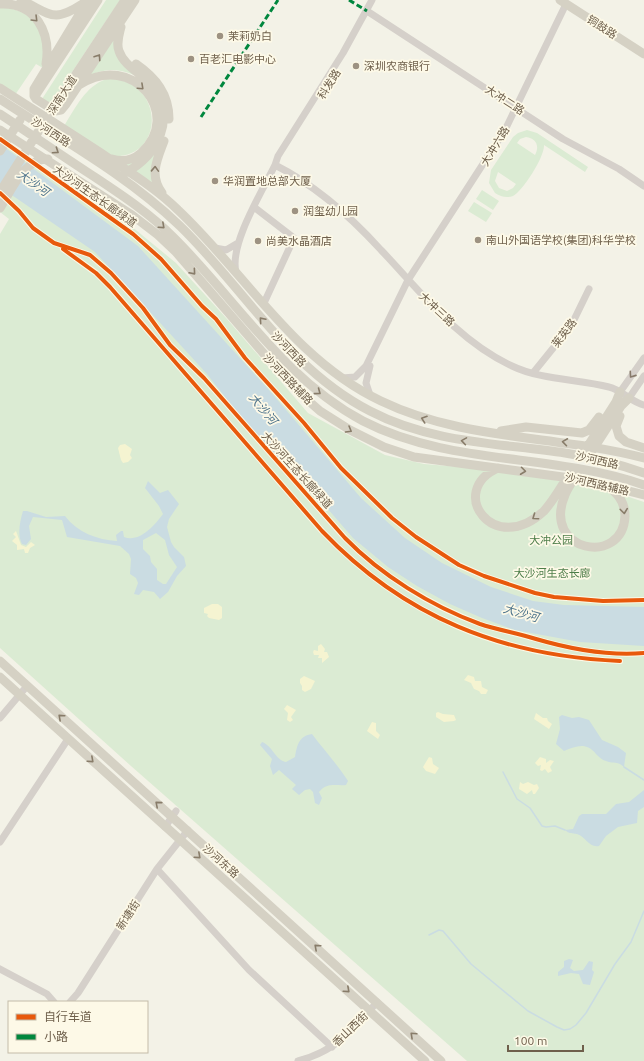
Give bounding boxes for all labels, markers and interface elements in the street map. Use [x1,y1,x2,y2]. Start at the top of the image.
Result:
street label: 铜鼓路 [585,13,619,41]
one-way arrow [30,14,38,21]
place label: 茉莉奶白 [228,30,272,42]
marker: 茉莉奶白 [215,31,225,41]
place label: 百老汇电影中心 [199,53,276,65]
one-way arrow [93,54,101,61]
marker: 百老汇电影中心 [186,54,196,64]
place label: 深圳农商银行 [364,60,430,72]
marker: 深圳农商银行 [351,61,361,71]
street label: 科发路 [315,67,343,101]
street label: 深南大道 [45,73,79,117]
one-way arrow [136,82,144,90]
street label: 大冲二路 [483,83,527,117]
street label: 沙河西路 [29,115,73,149]
street label: 大冲六路 [479,124,511,168]
one-way arrow [52,146,59,154]
street label: 大沙河生态长廊绿道 [51,163,139,229]
one-way arrow [151,166,159,172]
water label: 大沙河 [15,167,53,199]
place label: 华润置地总部大厦 [223,175,311,187]
marker: 华润置地总部大厦 [210,176,220,186]
place label: 润玺幼儿园 [303,205,358,217]
marker: 润玺幼儿园 [290,206,300,216]
one-way arrow [157,222,164,229]
place label: 南山外国语学校(集团)科华学校 [486,234,636,247]
place label: 尚美水晶酒店 [266,235,332,247]
marker: 南山外国语学校(集团)科华学校 [473,235,483,245]
marker: 尚美水晶酒店 [253,236,263,246]
one-way arrow [188,267,196,275]
street label: 大冲三路 [417,290,457,328]
street label: 莱英路 [549,316,579,350]
one-way arrow [259,317,266,324]
street label: 沙河西路 [269,329,309,369]
street label: 沙河西路辅路 [261,351,315,407]
one-way arrow [629,371,637,378]
one-way arrow [314,387,321,395]
water label: 大沙河 [247,391,281,428]
one-way arrow [421,415,428,423]
one-way arrow [345,426,353,433]
street label: 大沙河生态长廊绿道 [259,429,335,511]
one-way arrow [461,437,467,446]
one-way arrow [562,438,568,447]
street label: 沙河西路 [574,449,620,471]
one-way arrow [520,466,526,475]
street label: 沙河西路辅路 [563,471,631,497]
one-way arrow [619,508,628,514]
one-way arrow [532,512,539,519]
park label: 大冲公园 [529,534,573,546]
park label: 大沙河生态长廊 [514,567,591,579]
water label: 大沙河 [502,601,542,624]
one-way arrow [58,714,66,722]
one-way arrow [86,755,94,763]
one-way arrow [155,801,162,808]
street label: 沙河东路 [201,842,241,880]
one-way arrow [193,852,201,859]
street label: 新塘街 [114,898,142,932]
one-way arrow [314,944,322,951]
one-way arrow [342,985,350,993]
legend [8,1001,148,1053]
street label: 香山西街 [330,1009,370,1049]
text: 自行车道 [44,1010,92,1023]
scale bar [508,1027,583,1053]
text: 小路 [44,1030,68,1043]
one-way arrow [410,1032,418,1039]
text: 100 m [514,1034,547,1047]

